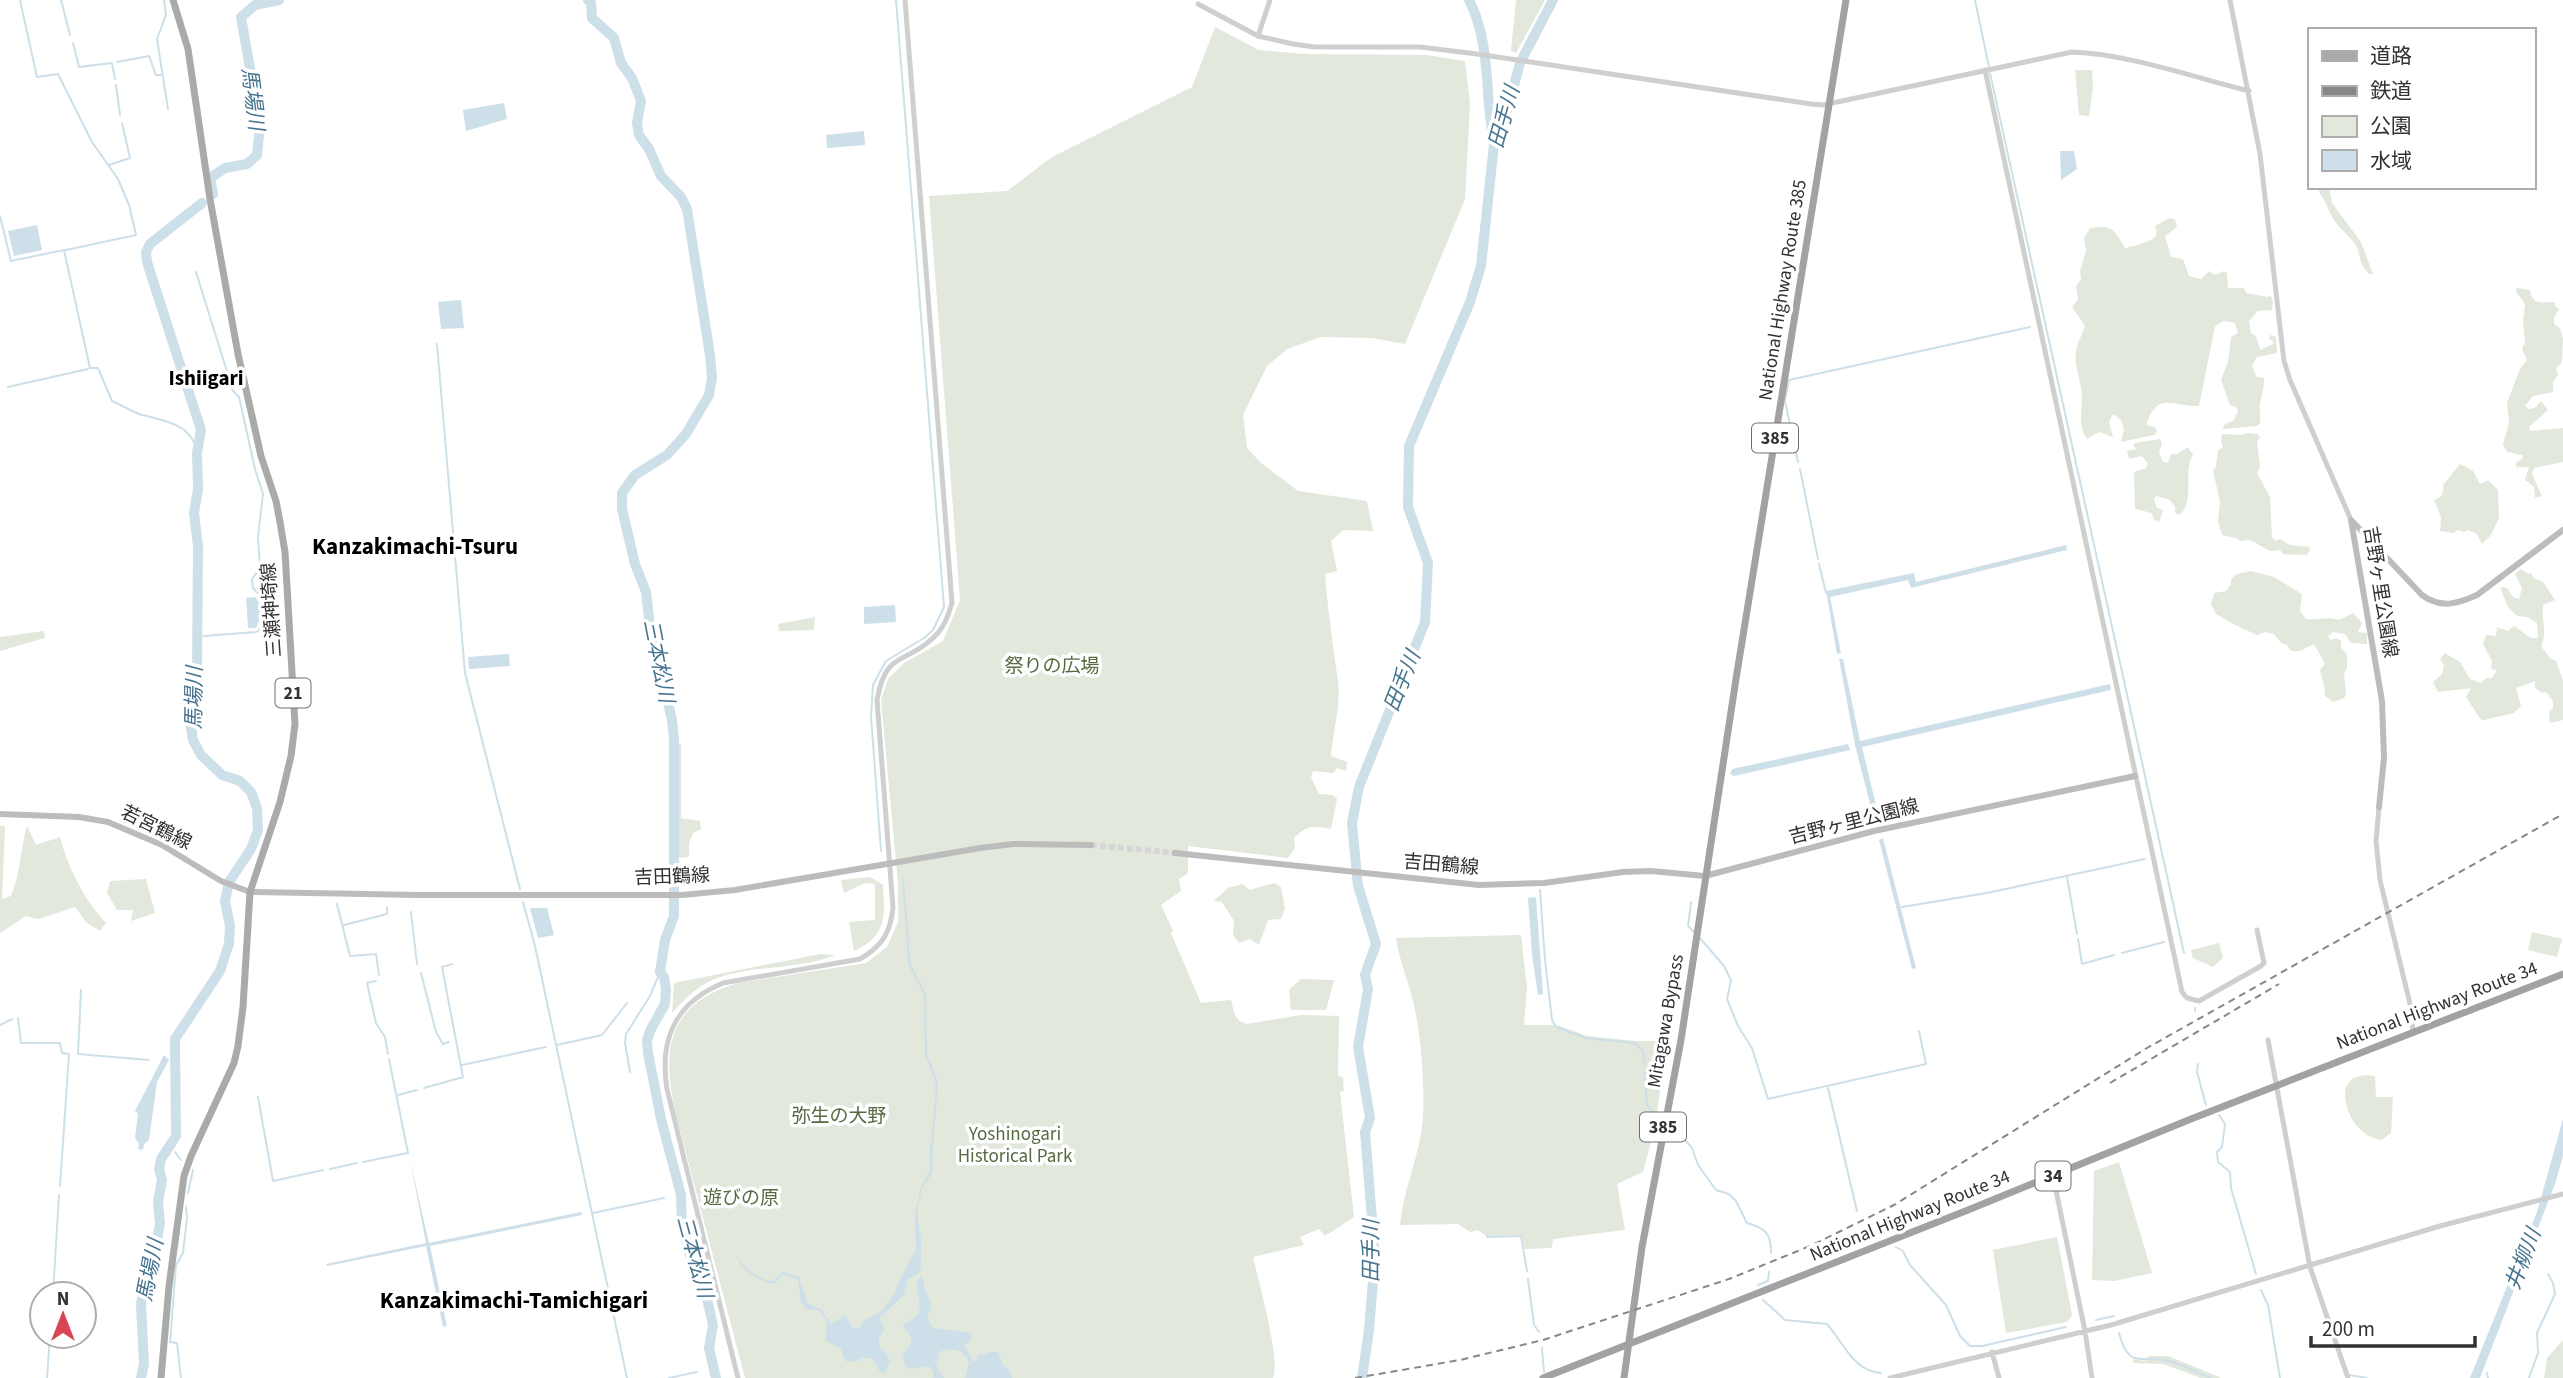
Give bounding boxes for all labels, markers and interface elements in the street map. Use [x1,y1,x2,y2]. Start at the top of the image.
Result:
legend [2308,28,2535,189]
text: 道路 [2370,41,2412,71]
water label: 馬場川 [234,66,272,134]
text: 鉄道 [2370,76,2412,106]
water label: 田手川 [1481,81,1528,151]
text: 公園 [2370,111,2412,141]
text: 水域 [2370,146,2412,176]
street label: National Highway Route 385 [1752,178,1814,402]
district label: Ishiigari [168,363,244,393]
road number: 385 [1752,424,1798,452]
street label: 吉野ヶ里公園線 [2356,524,2404,660]
district label: Kanzakimachi-Tsuru [312,530,518,563]
street label: 三瀬神埼線 [255,562,289,658]
water label: 三本松川 [636,617,682,707]
water label: 田手川 [1376,644,1428,716]
park label: 祭りの広場 [1004,653,1100,680]
water label: 馬場川 [178,664,210,730]
road number: 21 [276,678,310,708]
street label: 吉野ヶ里公園線 [1786,793,1922,851]
street label: 若宮鶴線 [116,799,196,857]
street label: 吉田鶴線 [1402,848,1480,882]
street label: 吉田鶴線 [634,862,710,892]
street label: Mitagawa Bypass [1641,952,1691,1090]
street label: National Highway Route 34 [2332,955,2542,1057]
park label: 弥生の大野 [791,1103,887,1130]
road number: 385 [1640,1112,1686,1142]
park label: Yoshinogari Historical Park [958,1121,1073,1170]
road number: 34 [2036,1162,2070,1190]
street label: National Highway Route 34 [1806,1163,2014,1269]
park label: 遊びの原 [703,1185,779,1212]
water label: 三本松川 [670,1213,721,1303]
water label: 田手川 [1356,1218,1386,1283]
water label: 井柳川 [2498,1222,2549,1294]
water label: 馬場川 [129,1234,171,1304]
north arrow [28,1280,98,1350]
district label: Kanzakimachi-Tamichigari [380,1284,648,1317]
text: N [57,1286,69,1313]
scale bar [2311,1304,2476,1348]
text: 200 m [2322,1314,2375,1344]

